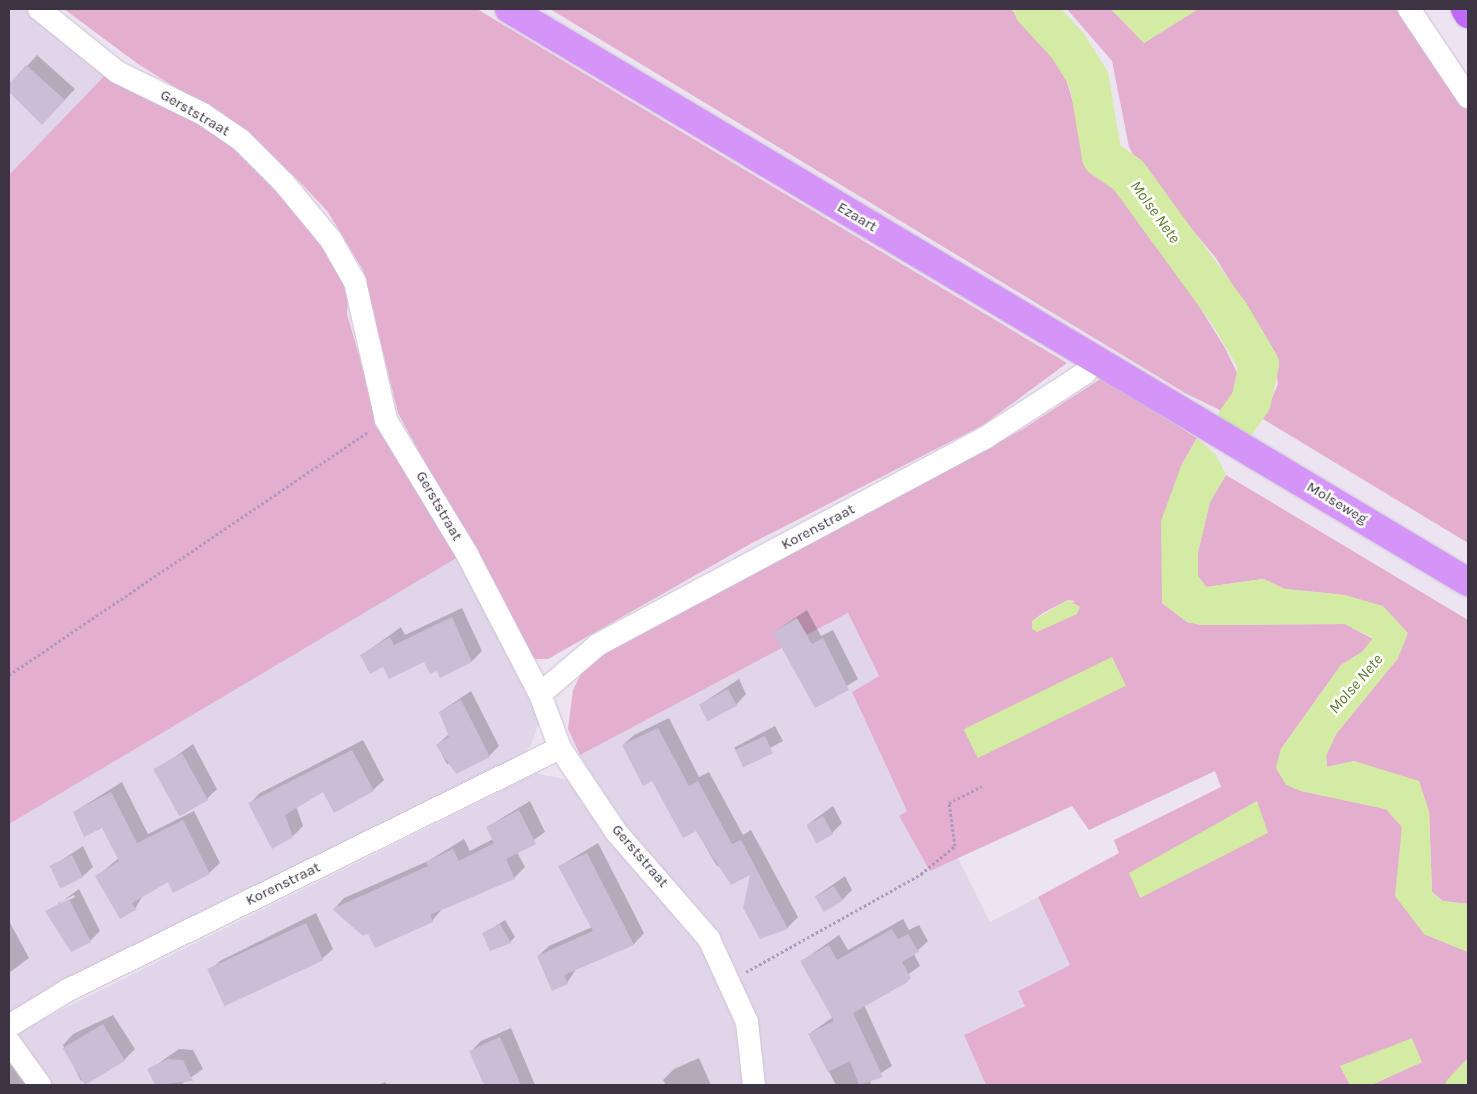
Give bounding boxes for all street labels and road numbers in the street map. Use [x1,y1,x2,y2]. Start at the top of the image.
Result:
street label: Gerststraat [157,86,233,140]
street label: Ezaart [834,198,880,236]
street label: Gerststraat [412,468,466,544]
street label: Molseweg [1303,478,1371,528]
street label: Korenstraat [778,500,858,554]
street label: Gerststraat [608,821,672,891]
street label: Korenstraat [243,858,323,910]

